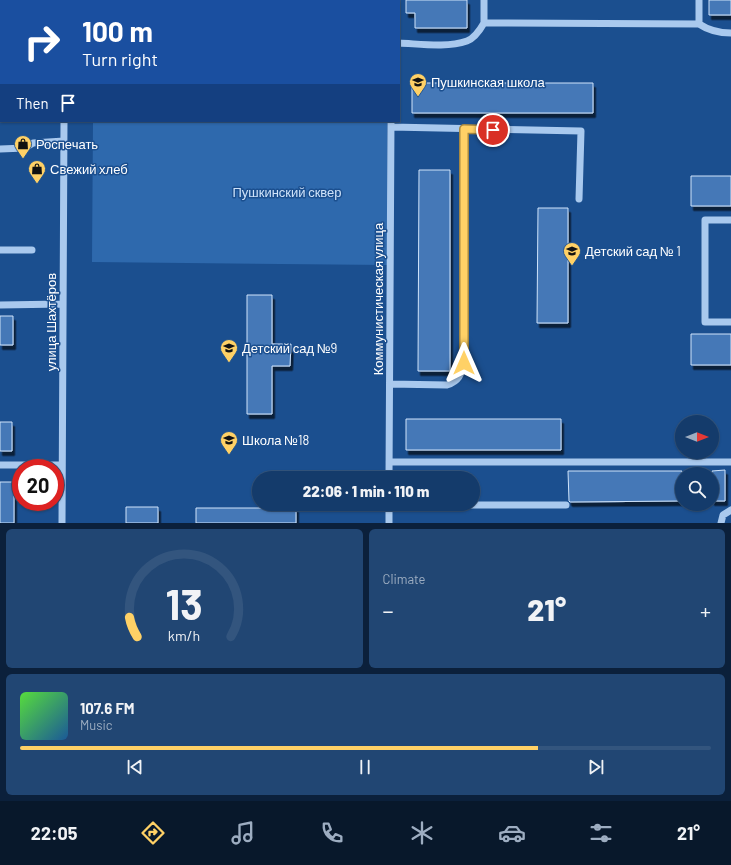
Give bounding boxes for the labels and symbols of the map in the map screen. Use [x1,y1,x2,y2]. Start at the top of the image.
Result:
school or university icon: Пушкинская школа [408,72,428,97]
place label: Пушкинская школа [431,74,546,90]
pin [476,113,510,147]
shop icon: Роспечать [13,134,33,159]
place label: Роспечать [36,136,98,152]
shop icon: Свежий хлеб [27,159,47,184]
place label: Свежий хлеб [50,161,128,177]
park label: Пушкинский сквер [232,184,342,200]
street label: Коммунистическая улица [370,222,386,375]
school or university icon: Детский сад № 1 [562,241,582,266]
place label: Детский сад № 1 [585,243,681,259]
street label: улица Шахтёров [43,273,59,371]
school or university icon: Детский сад №9 [219,338,239,363]
place label: Детский сад №9 [242,340,337,356]
position arrow [443,342,485,384]
north arrow [675,415,719,459]
school or university icon: Школа №18 [219,430,239,455]
place label: Школа №18 [242,432,309,448]
speed limit sign: 20 [12,459,64,511]

